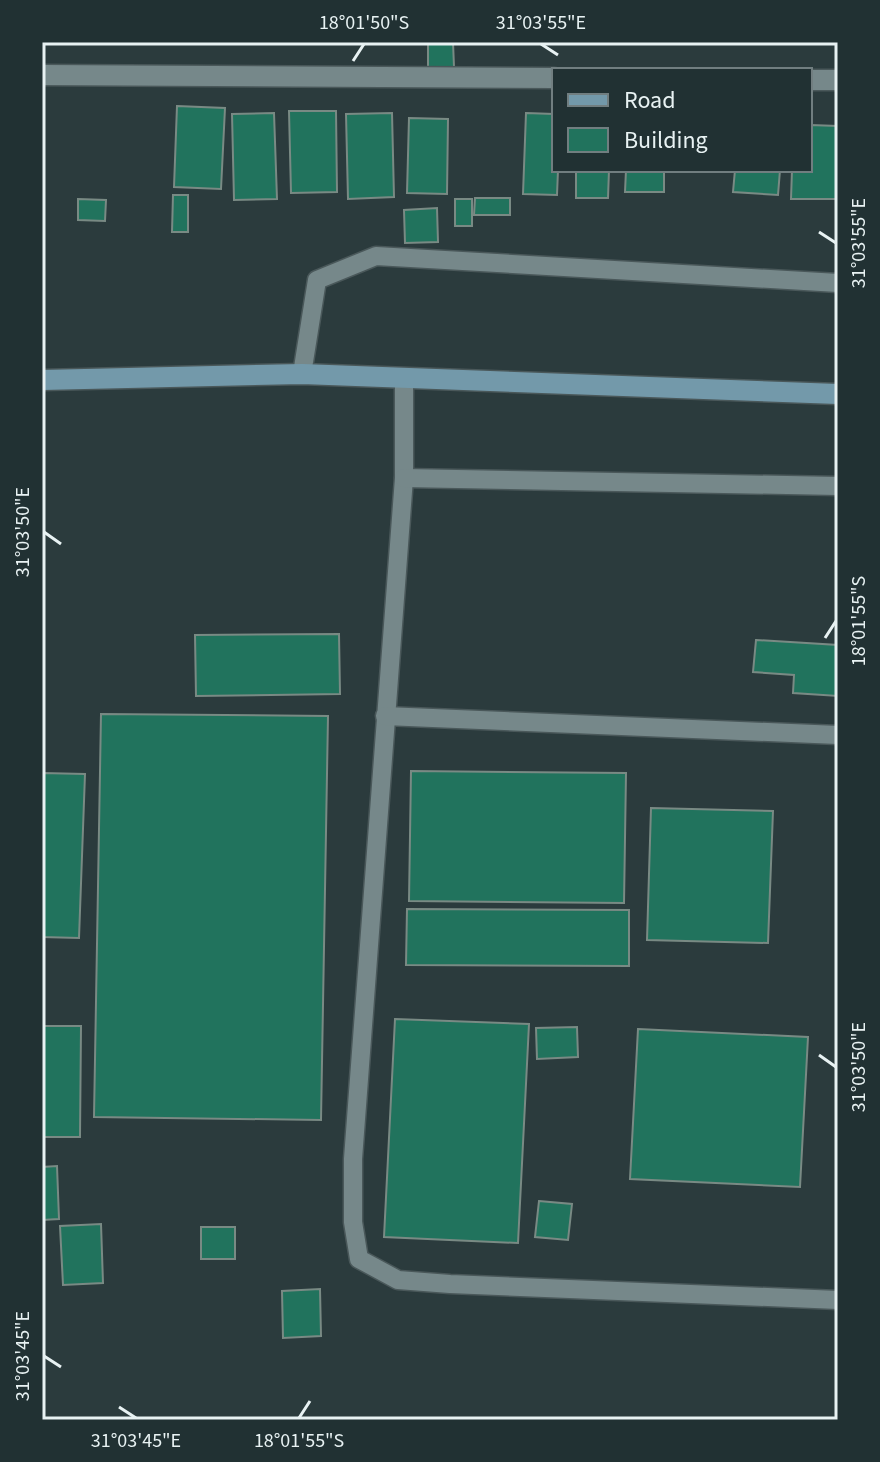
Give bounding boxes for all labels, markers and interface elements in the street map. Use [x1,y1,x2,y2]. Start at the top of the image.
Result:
text: 18°01'50"S [319,9,409,37]
text: 31°03'55"E [496,9,586,37]
legend [552,68,812,172]
text: Road [624,83,676,118]
text: Building [624,123,708,158]
text: 31°03'55"E [845,198,873,288]
text: 31°03'50"E [9,487,37,577]
text: 18°01'55"S [845,576,873,666]
text: 31°03'50"E [845,1022,873,1112]
text: 31°03'45"E [9,1311,37,1401]
text: 31°03'45"E [91,1427,181,1455]
text: 18°01'55"S [254,1427,344,1455]

